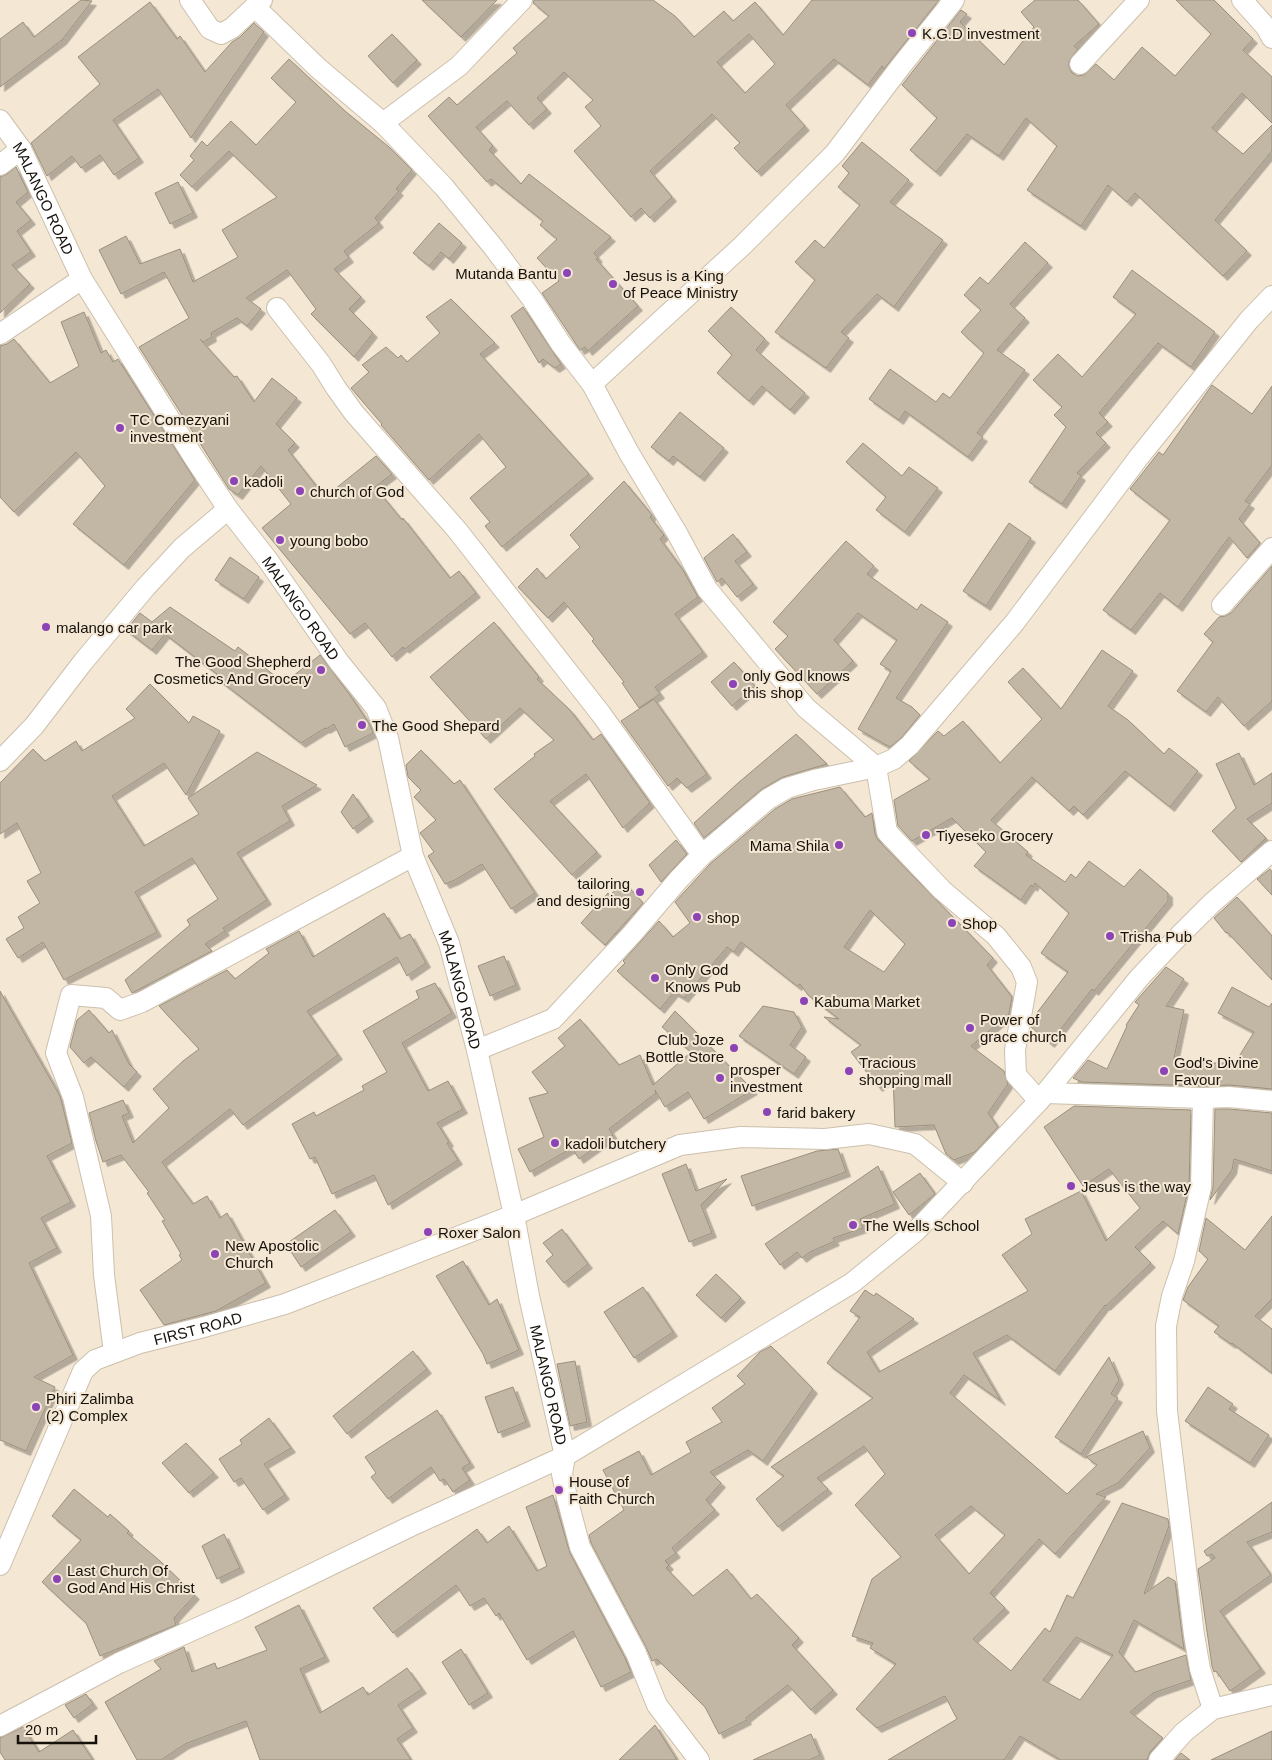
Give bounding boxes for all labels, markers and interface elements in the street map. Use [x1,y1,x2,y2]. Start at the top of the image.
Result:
place label: K.G.D investment [922,25,1040,42]
marker: K.G.D investment [906,27,918,39]
street label: MALANGO ROAD [10,138,78,257]
place label: Mutanda Bantu [455,265,557,282]
marker: Mutanda Bantu [561,267,573,279]
place label: Jesus is a King of Peace Ministry [623,267,739,301]
marker: Jesus is a King of Peace Ministry [607,278,619,290]
place label: TC Comezyani investment [130,411,229,445]
marker: TC Comezyani investment [114,422,126,434]
place label: kadoli [244,473,283,490]
marker: kadoli [228,475,240,487]
place label: church of God [310,483,404,500]
marker: church of God [294,485,306,497]
place label: young bobo [290,532,368,549]
marker: young bobo [274,534,286,546]
street label: MALANGO ROAD [259,553,343,663]
place label: malango car park [56,619,172,636]
marker: malango car park [40,621,52,633]
place label: The Good Shepherd Cosmetics And Grocery [153,653,311,687]
marker: The Good Shepherd Cosmetics And Grocery [315,664,327,676]
place label: only God knows this shop [743,667,850,701]
marker: only God knows this shop [727,678,739,690]
place label: The Good Shepard [372,717,500,734]
marker: The Good Shepard [356,719,368,731]
place label: Tiyeseko Grocery [936,827,1053,844]
marker: Tiyeseko Grocery [920,829,932,841]
place label: Mama Shila [750,837,830,854]
marker: Mama Shila [833,839,845,851]
place label: tailoring and designing [537,875,630,909]
marker: tailoring and designing [634,886,646,898]
place label: shop [707,909,740,926]
marker: shop [691,911,703,923]
place label: Shop [962,915,997,932]
marker: Shop [946,917,958,929]
street label: MALANGO ROAD [436,927,485,1051]
place label: Trisha Pub [1120,928,1192,945]
marker: Trisha Pub [1104,930,1116,942]
place label: Only God Knows Pub [665,961,741,995]
marker: Only God Knows Pub [649,972,661,984]
place label: Kabuma Market [814,993,921,1010]
marker: Kabuma Market [798,995,810,1007]
place label: Power of grace church [980,1011,1067,1045]
marker: Power of grace church [964,1022,976,1034]
place label: Club Joze Bottle Store [646,1031,724,1065]
marker: Club Joze Bottle Store [728,1042,740,1054]
place label: Tracious shopping mall [859,1054,952,1088]
place label: God's Divine Favour [1174,1054,1259,1088]
place label: prosper investment [730,1061,803,1095]
marker: Tracious shopping mall [843,1065,855,1077]
marker: God's Divine Favour [1158,1065,1170,1077]
marker: prosper investment [714,1072,726,1084]
place label: farid bakery [777,1104,856,1121]
marker: farid bakery [761,1106,773,1118]
place label: kadoli butchery [565,1135,666,1152]
marker: kadoli butchery [549,1137,561,1149]
place label: Jesus is the way [1081,1178,1192,1195]
marker: Jesus is the way [1065,1180,1077,1192]
place label: The Wells School [863,1217,979,1234]
marker: The Wells School [847,1219,859,1231]
place label: Roxer Salon [438,1224,521,1241]
marker: Roxer Salon [422,1226,434,1238]
place label: New Apostolic Church [225,1237,320,1271]
marker: New Apostolic Church [209,1248,221,1260]
street label: FIRST ROAD [152,1308,244,1348]
street label: MALANGO ROAD [527,1323,571,1446]
place label: Phiri Zalimba (2) Complex [46,1390,134,1424]
marker: Phiri Zalimba (2) Complex [30,1401,42,1413]
place label: House of Faith Church [569,1473,655,1507]
marker: House of Faith Church [553,1484,565,1496]
place label: Last Church Of God And His Christ [67,1562,195,1596]
marker: Last Church Of God And His Christ [51,1573,63,1585]
scale bar [18,1712,95,1744]
text: 20 m [25,1721,58,1738]

